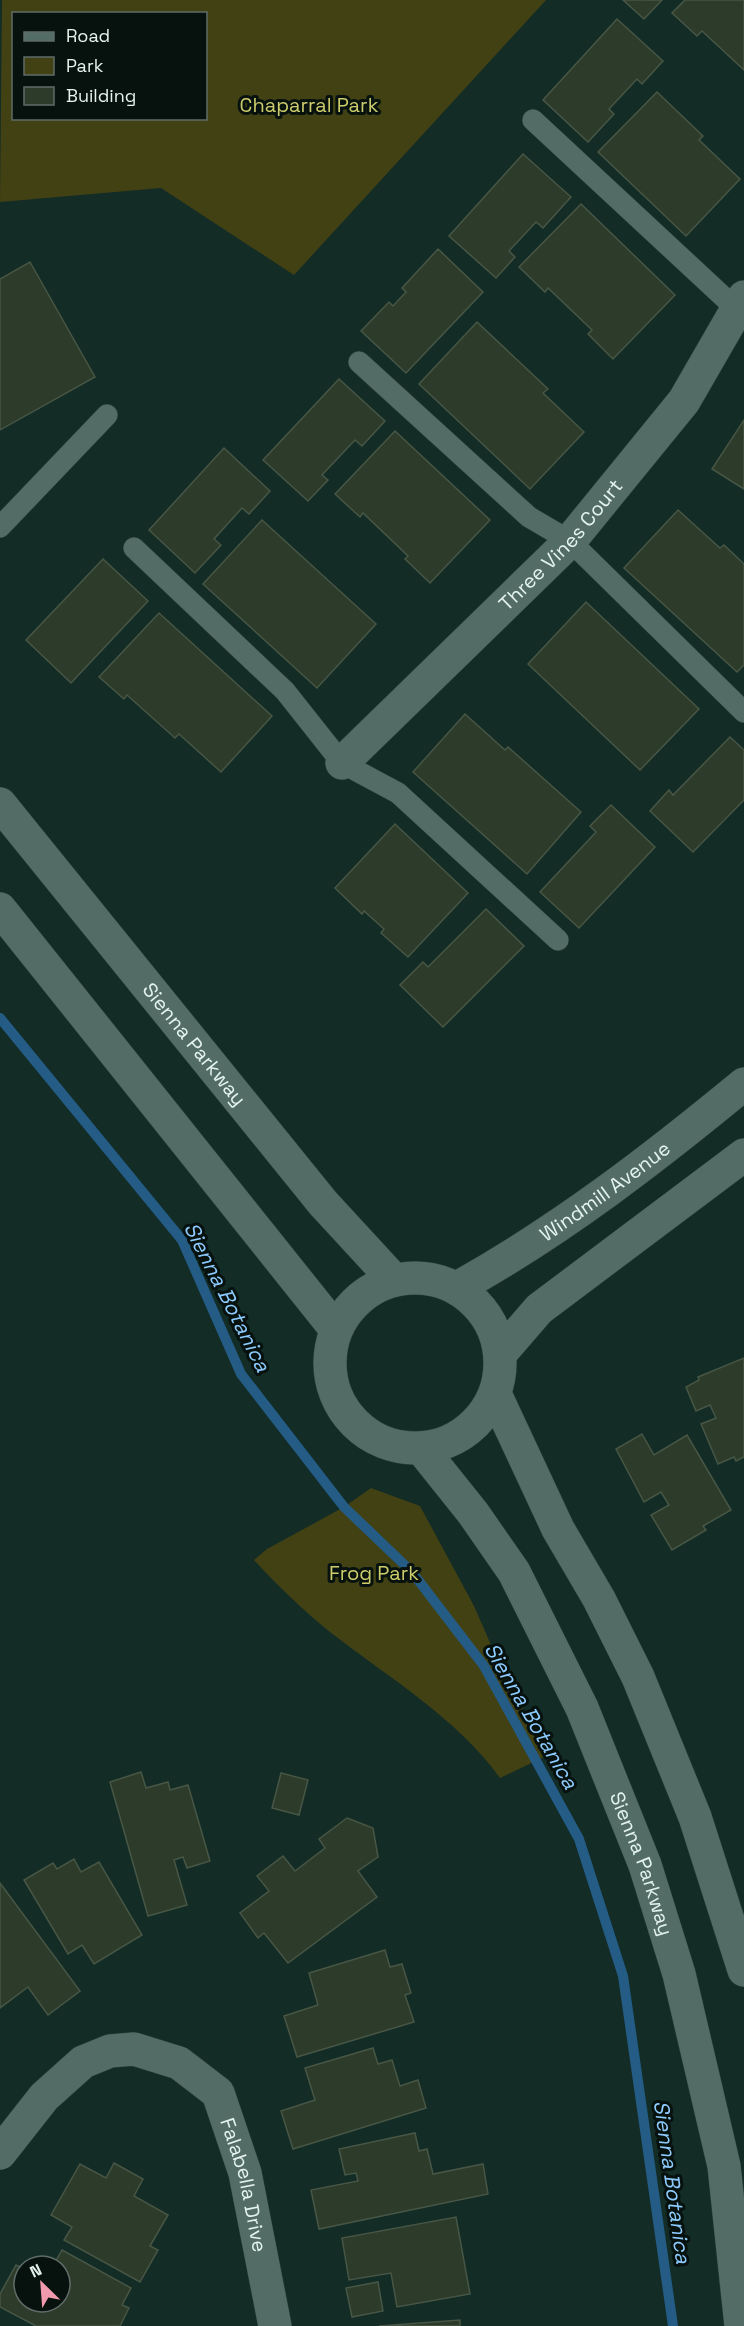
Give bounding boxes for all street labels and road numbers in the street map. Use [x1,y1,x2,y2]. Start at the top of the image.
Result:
street label: Three Vines Court [493,474,628,616]
street label: Sienna Parkway [137,977,252,1111]
street label: Windmill Avenue [535,1135,676,1247]
street label: Sienna Parkway [604,1788,679,1939]
street label: Falabella Drive [214,2114,273,2254]

